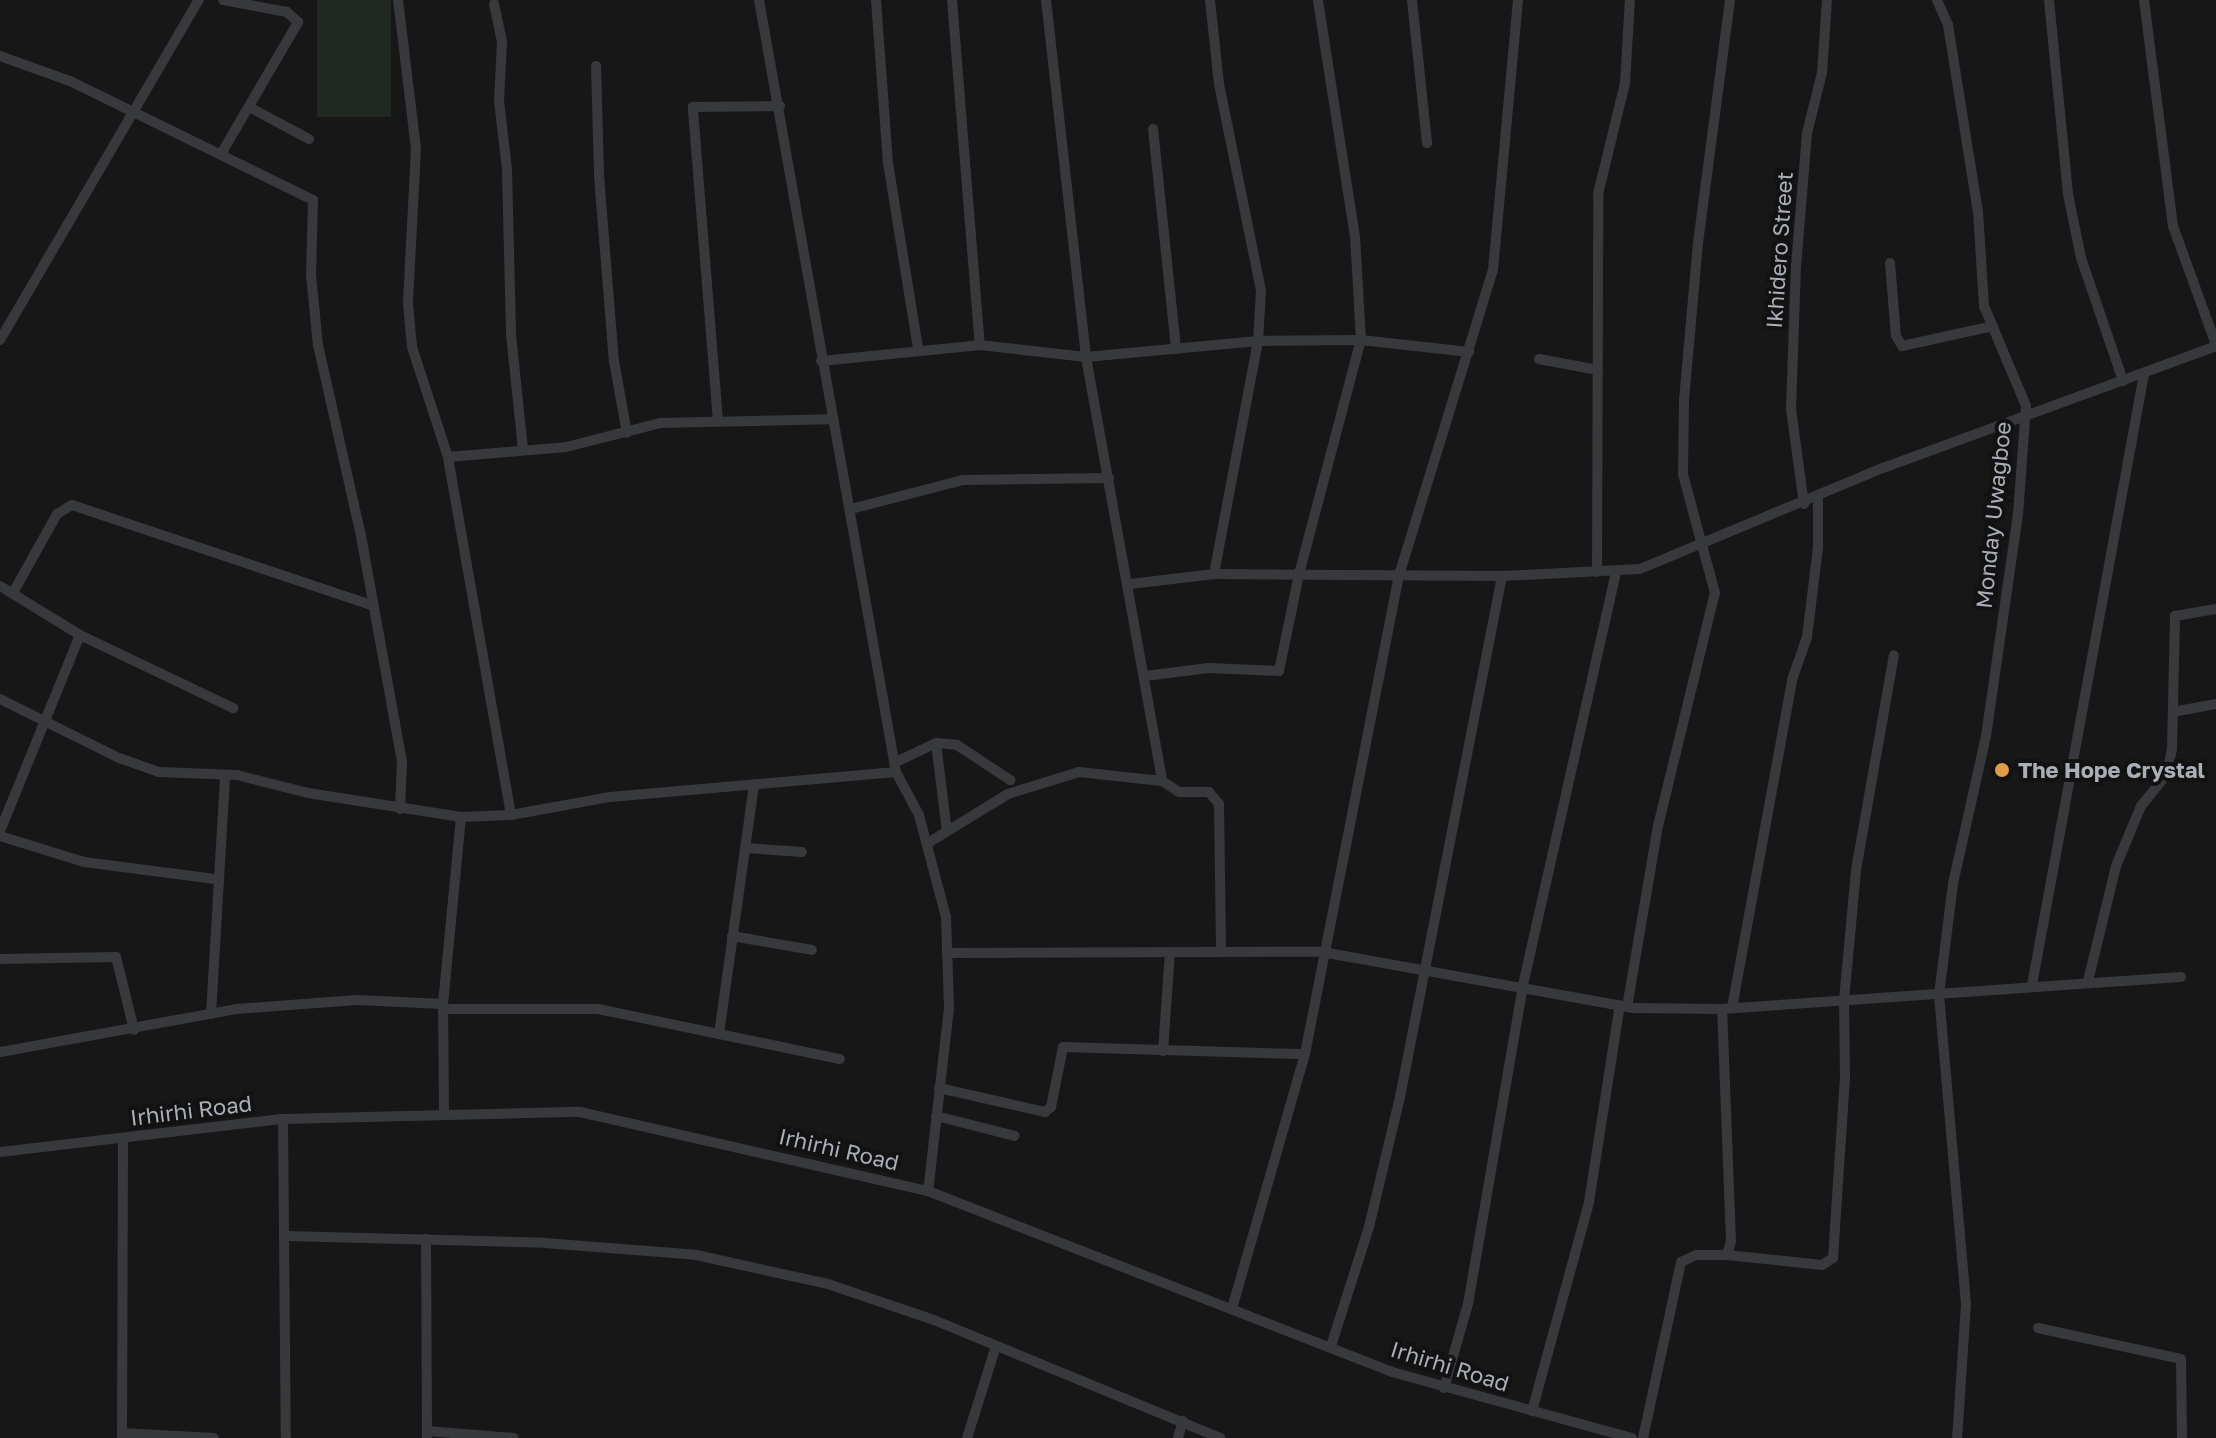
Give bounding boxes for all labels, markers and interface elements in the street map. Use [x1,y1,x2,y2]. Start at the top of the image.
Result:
street label: Ikhidero Street [1760,171,1798,329]
street label: Monday Uwagboe [1970,420,2016,610]
place label: The Hope Crystal [2018,757,2205,783]
marker: The Hope Crystal [1993,761,2011,779]
street label: Irhirhi Road [129,1089,253,1131]
street label: Irhirhi Road [776,1122,902,1176]
street label: Irhirhi Road [1388,1335,1512,1397]

